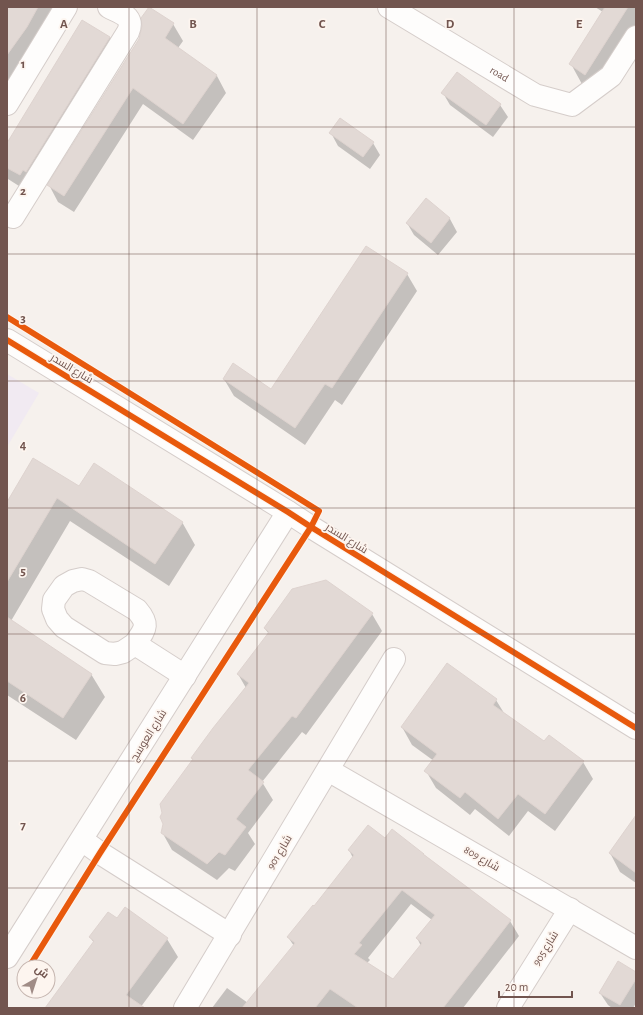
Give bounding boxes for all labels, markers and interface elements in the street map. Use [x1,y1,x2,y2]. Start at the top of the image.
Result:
text: A [60,18,68,31]
text: B [189,18,197,31]
text: C [319,18,326,31]
text: D [446,18,455,31]
text: E [576,18,583,31]
text: 1 [21,58,25,71]
street label: road [488,64,511,84]
text: 2 [20,185,26,198]
text: 3 [20,312,26,325]
street label: شارع السدر [47,351,95,387]
text: 4 [20,439,27,452]
street label: شارع السدر [322,521,370,557]
text: 5 [20,565,26,578]
text: 6 [20,692,26,705]
street label: شارع العوسج [128,708,170,764]
text: 7 [20,819,26,832]
street label: شارع 901 [265,833,296,872]
street label: شارع 809 [461,844,502,875]
street label: شارع 905 [531,929,562,969]
north arrow [16,959,56,999]
text: ش [32,963,51,981]
scale bar [499,973,572,999]
text: 20 m [505,981,528,993]

